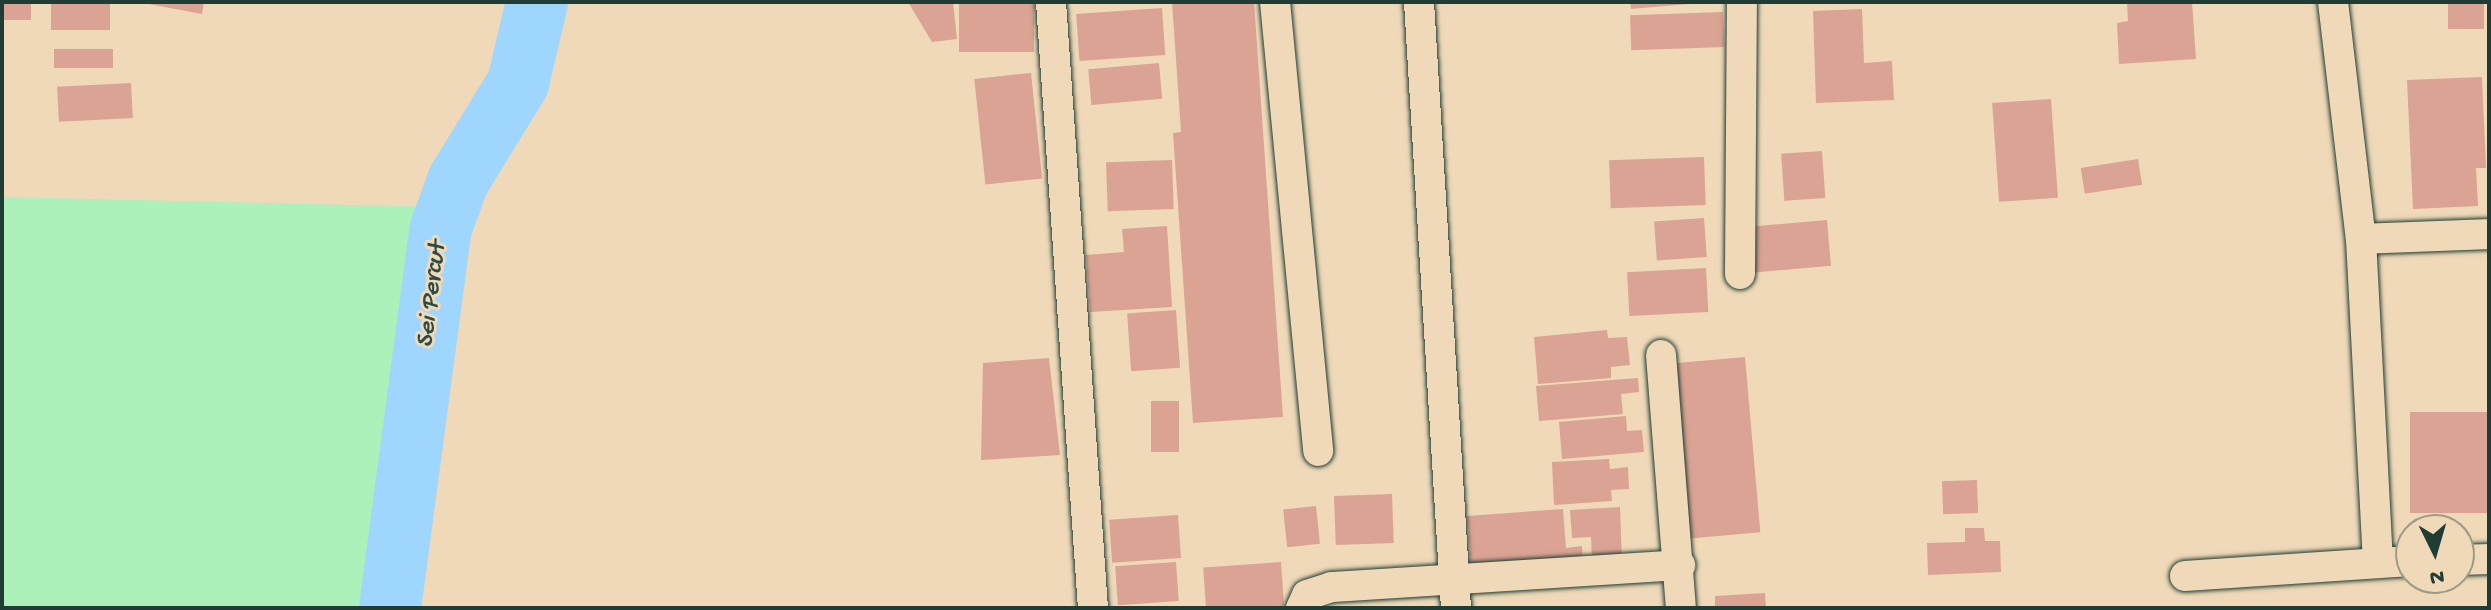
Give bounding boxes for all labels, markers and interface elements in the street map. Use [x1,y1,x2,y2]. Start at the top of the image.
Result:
water label: Sei Percut [411,241,455,349]
north arrow [2395,514,2475,594]
text: N [2429,562,2445,589]

